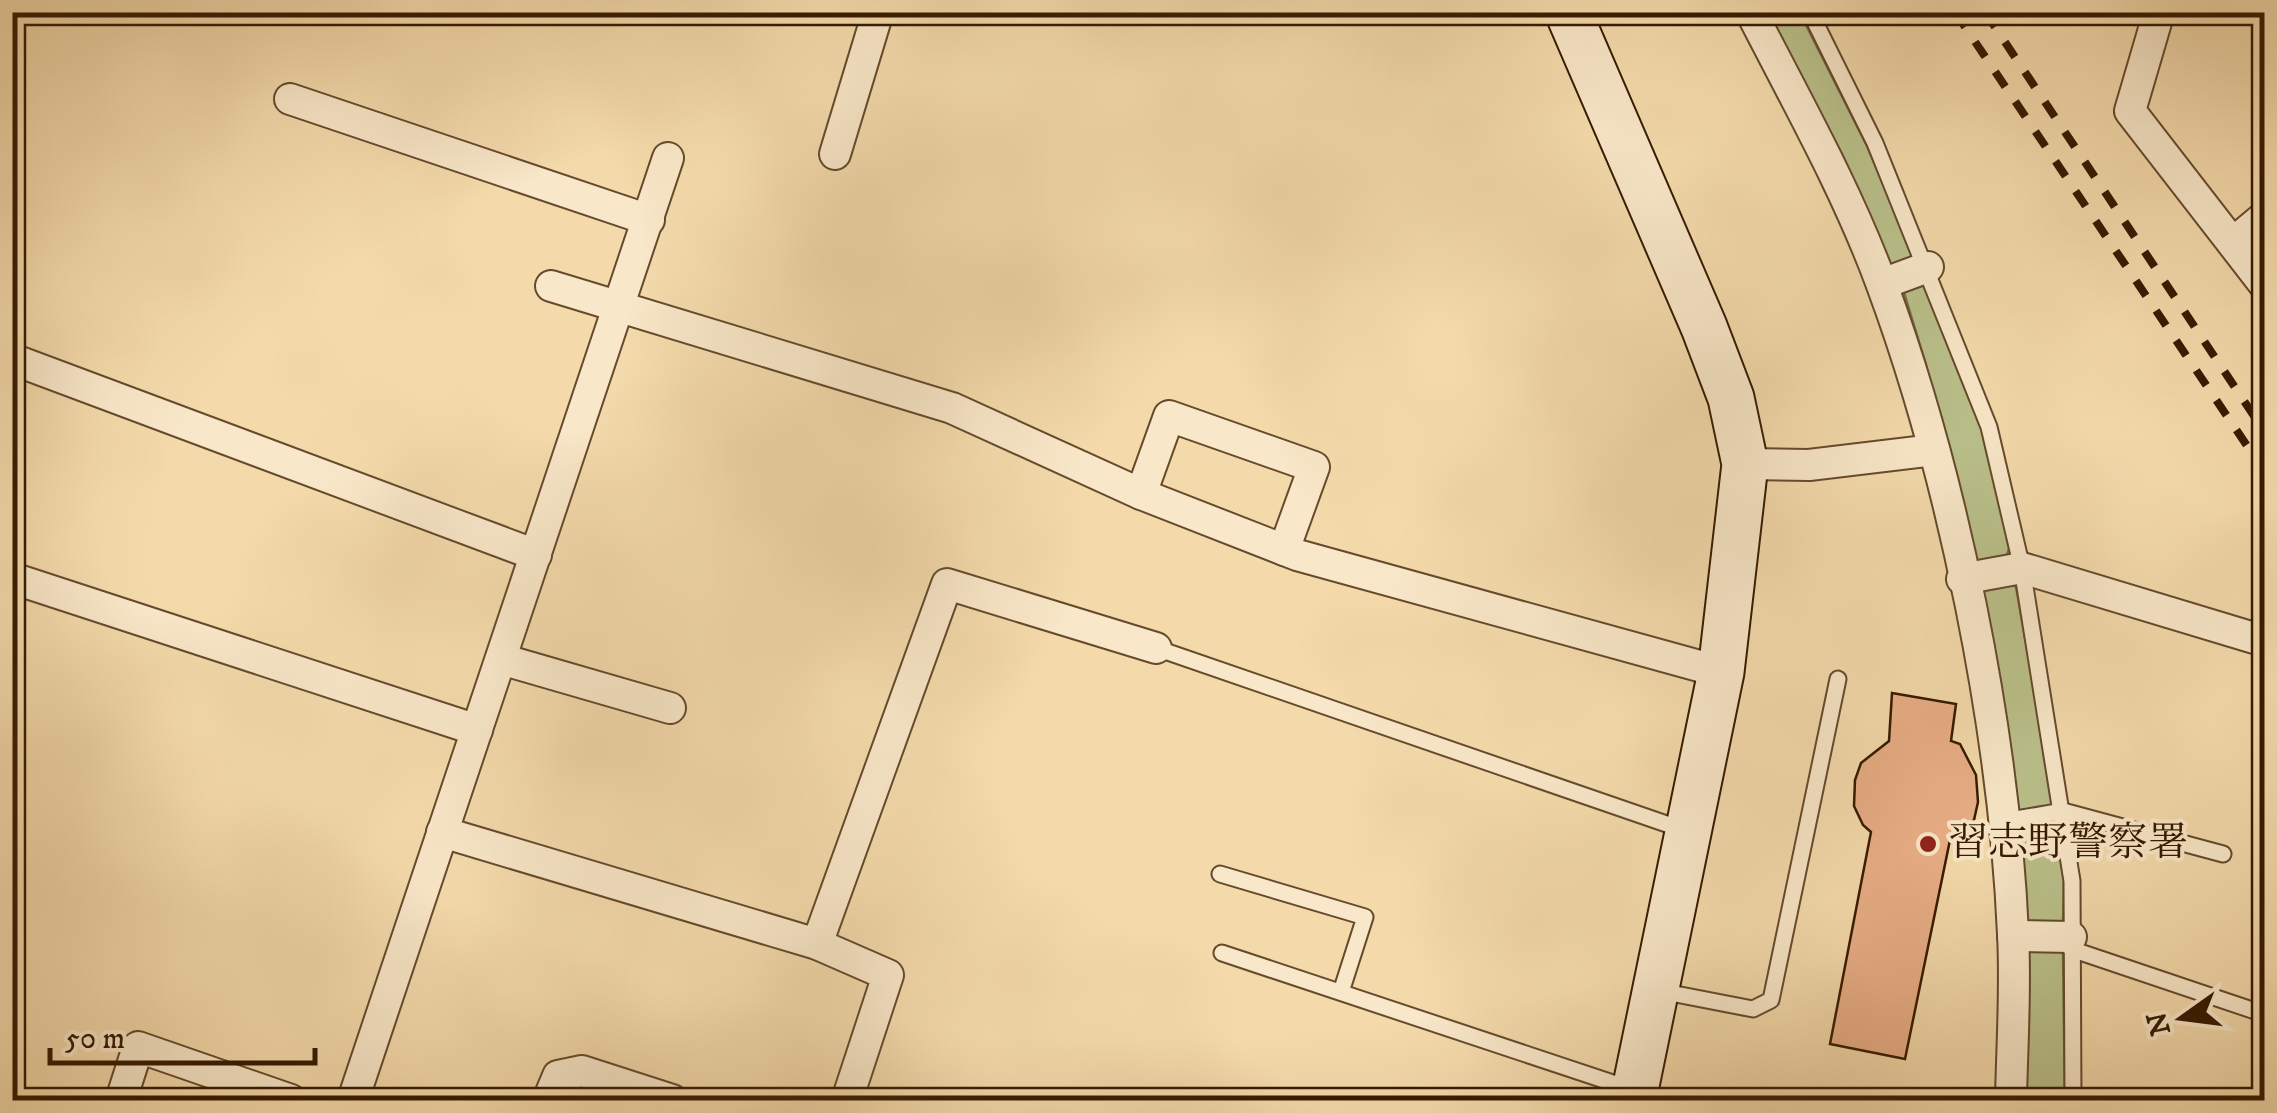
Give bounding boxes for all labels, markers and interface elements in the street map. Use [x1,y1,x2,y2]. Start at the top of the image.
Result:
place label: 習志野警察署 [1948,819,2188,869]
marker: 習志野警察署 [1917,833,1939,855]
north arrow [2132,968,2232,1068]
scale bar [50,1003,315,1065]
text: N [2139,1008,2179,1039]
text: 50 m [65,1021,125,1058]

